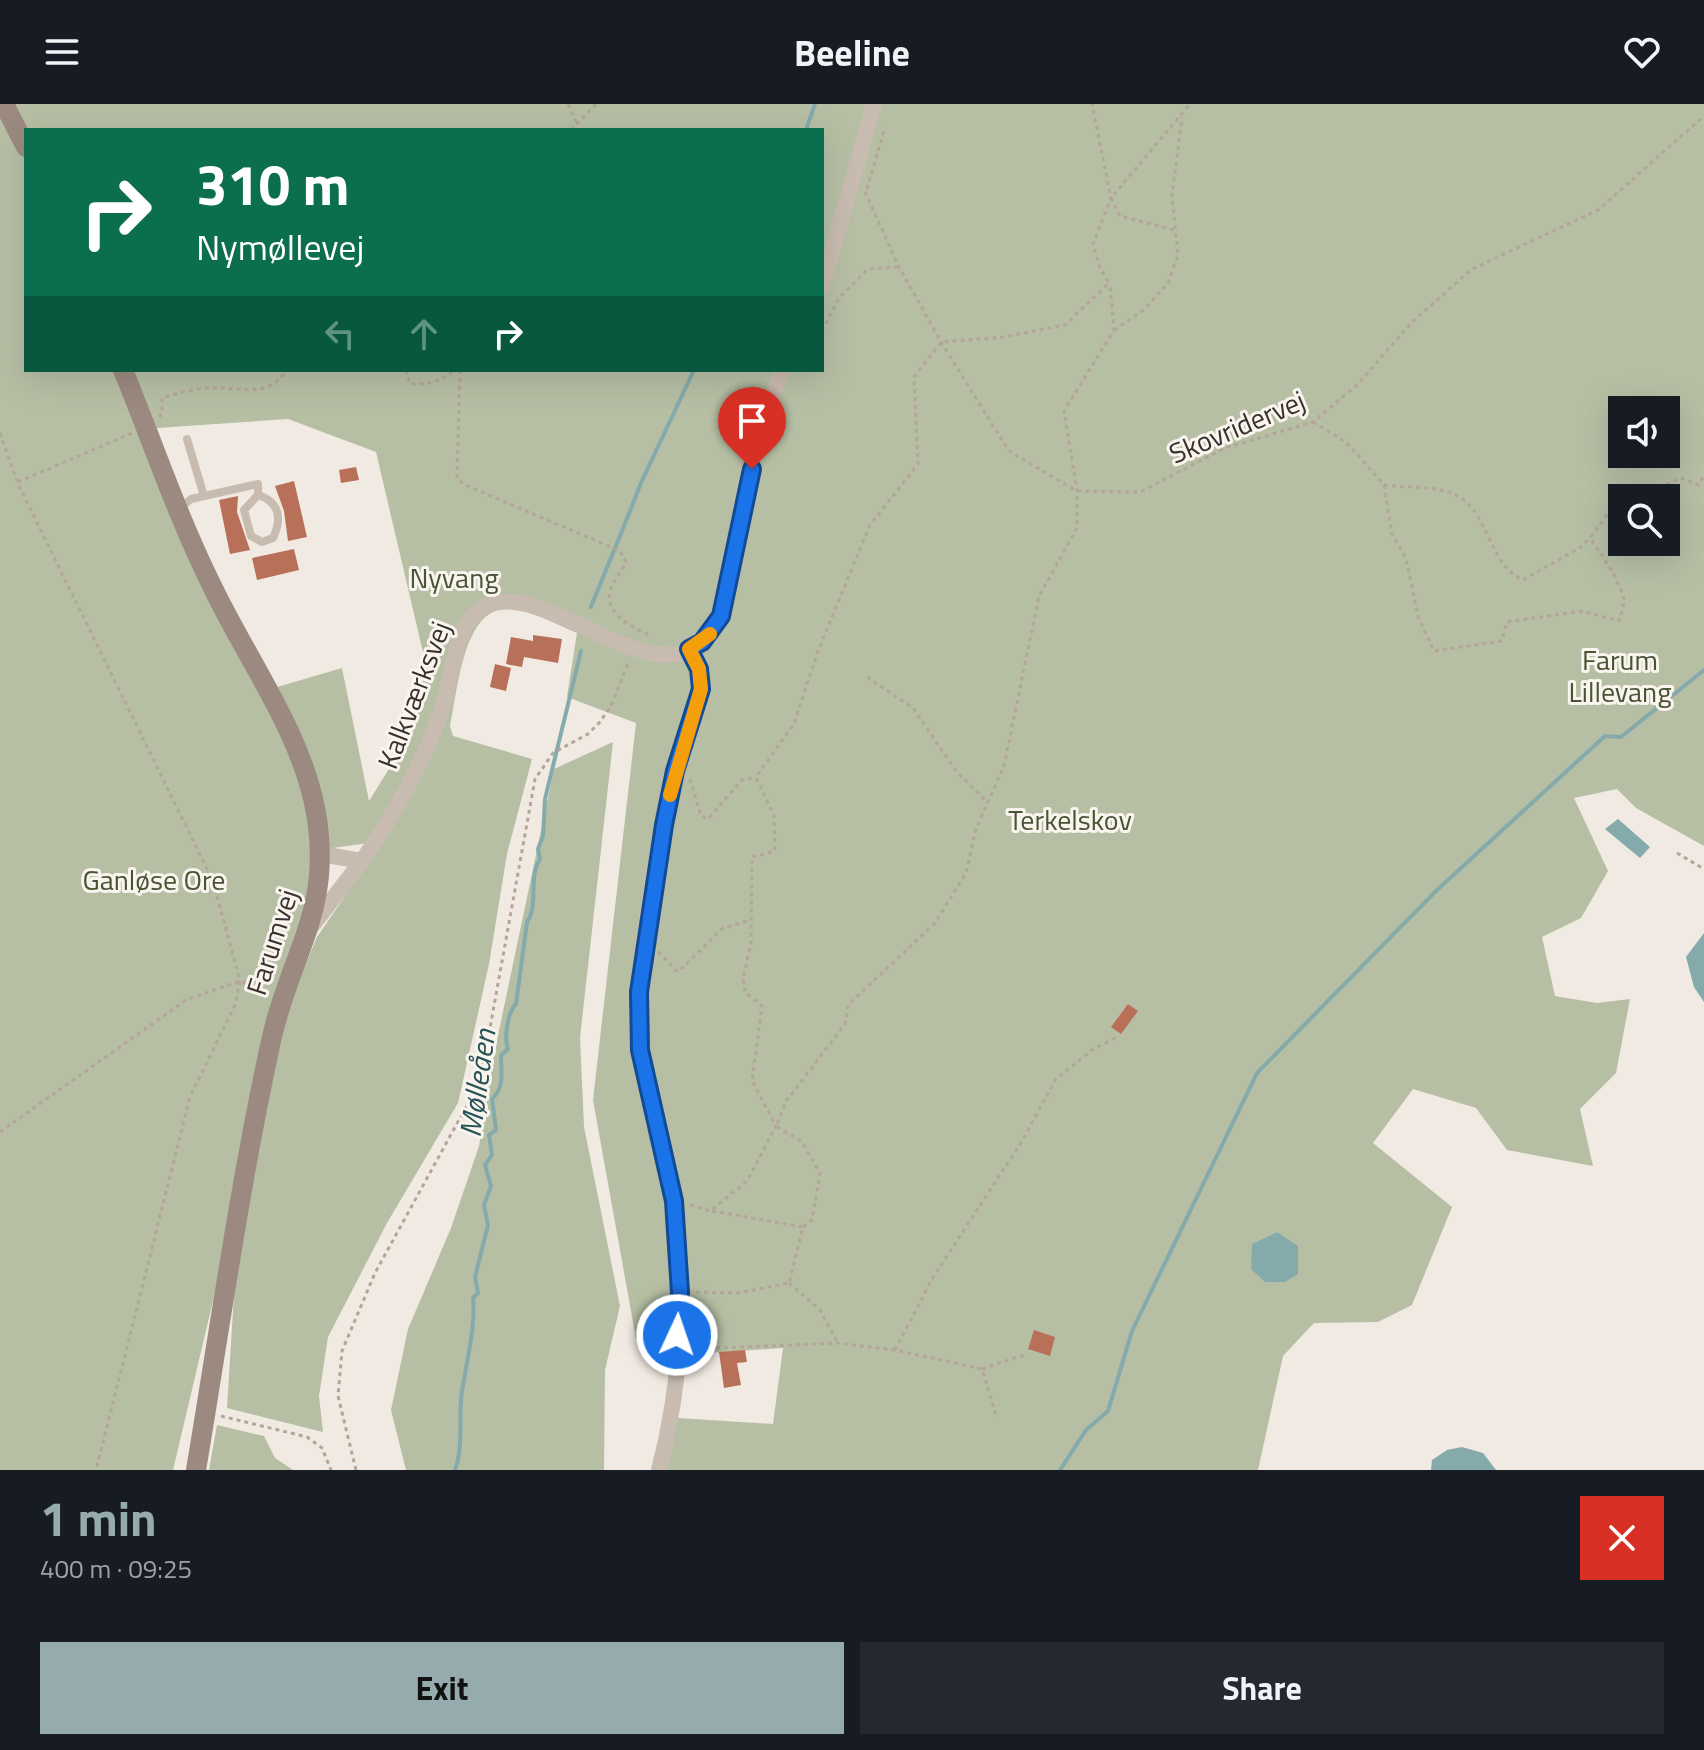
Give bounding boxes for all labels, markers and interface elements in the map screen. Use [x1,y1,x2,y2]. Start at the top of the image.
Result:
text: Beeline [794,25,910,80]
icon: menu [40,30,84,74]
icon: heart [1620,30,1664,74]
text: 310 m [196,142,349,227]
icon: right [64,160,168,264]
text: Nymøllevej [196,219,364,274]
icon: left [318,312,362,356]
icon: ahead [402,312,446,356]
icon: right [486,312,530,356]
street label: Skovridervej [1162,379,1312,474]
pin [718,387,786,469]
map controls [1608,396,1680,556]
button: sound [1608,396,1680,468]
icon: arrive [730,399,774,443]
button: search [1608,484,1680,556]
park label: Nyvang [409,556,499,599]
street label: Kalkværksvej [366,615,461,775]
park label: Farum Lillevang [1568,638,1672,713]
park label: Terkelskov [1008,798,1132,841]
park label: Ganløse Ore [83,858,225,901]
street label: Farumvej [234,883,309,1000]
water label: Mølleåen [447,1025,507,1140]
position arrow [635,1293,719,1377]
text: 1 min [40,1482,157,1555]
button: close [1580,1496,1664,1580]
text: 400 m · 09:25 [40,1549,192,1588]
button: Exit [40,1642,844,1734]
button: Share [860,1642,1664,1734]

